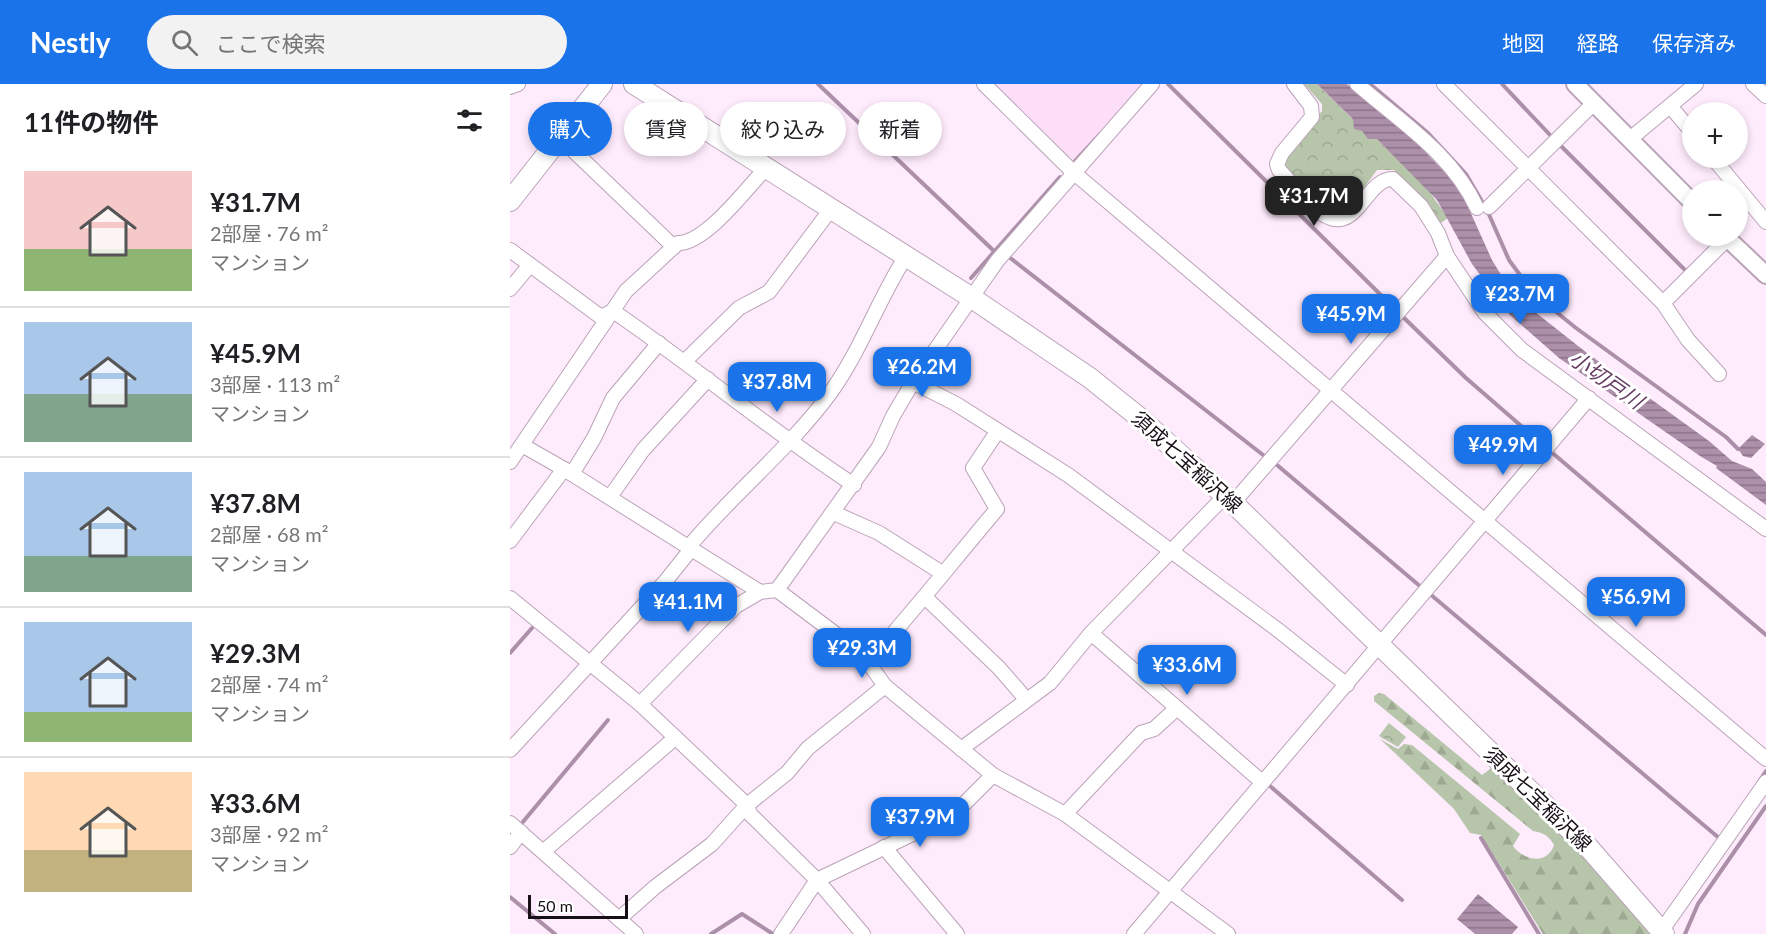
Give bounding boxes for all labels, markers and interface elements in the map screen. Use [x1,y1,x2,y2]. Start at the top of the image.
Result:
search box [147,15,567,69]
text: Nestly [30,25,111,59]
icon: search [168,26,201,59]
text: ここで検索 [216,30,326,57]
text: 地図 [1502,30,1544,55]
text: 経路 [1577,30,1619,55]
text: 保存済み [1652,30,1736,55]
chip: 購入 [528,102,612,156]
chip: 賃貸 [624,102,708,156]
chip: 絞り込み [720,102,846,156]
chip: 新着 [858,102,942,156]
map controls [1682,102,1748,246]
button: + [1682,102,1748,168]
icon: filters [453,104,486,137]
text: 11件の物件 [24,106,158,138]
pin: ¥31.7M [1265,176,1363,227]
button: − [1682,180,1748,246]
text: ¥31.7M [1279,183,1349,207]
text: ¥31.7M [210,186,301,218]
icon: home [72,195,144,267]
text: 2部屋 · 76 m² [210,221,329,245]
text: マンション [210,250,310,274]
pin: ¥23.7M [1471,274,1569,325]
text: ¥23.7M [1485,281,1555,305]
pin: ¥45.9M [1302,294,1400,345]
text: ¥45.9M [1316,301,1386,325]
text: ¥45.9M [210,337,301,369]
water label: 小切戸川 [1565,344,1650,414]
icon: home [72,346,144,418]
pin: ¥26.2M [873,347,971,398]
text: ¥26.2M [887,354,957,378]
pin: ¥37.8M [728,362,826,413]
text: ¥37.8M [742,369,812,393]
text: 3部屋 · 113 m² [210,372,340,396]
text: マンション [210,401,310,425]
street label: 須成七宝稲沢線 [1128,405,1248,517]
pin: ¥49.9M [1454,425,1552,476]
text: ¥49.9M [1468,432,1538,456]
text: ¥37.8M [210,487,301,519]
icon: home [72,496,144,568]
text: 2部屋 · 68 m² [210,522,329,546]
text: マンション [210,551,310,575]
pin: ¥56.9M [1587,577,1685,628]
pin: ¥41.1M [639,582,737,633]
text: ¥56.9M [1601,584,1671,608]
text: ¥41.1M [653,589,723,613]
pin: ¥29.3M [813,628,911,679]
text: ¥29.3M [827,635,897,659]
text: ¥29.3M [210,637,301,669]
pin: ¥33.6M [1138,645,1236,696]
icon: home [72,646,144,718]
text: ¥33.6M [1152,652,1222,676]
text: 2部屋 · 74 m² [210,672,329,696]
text: マンション [210,701,310,725]
street label: 須成七宝稲沢線 [1480,741,1597,856]
text: ¥33.6M [210,787,301,819]
icon: home [72,796,144,868]
pin: ¥37.9M [871,797,969,848]
text: ¥37.9M [885,804,955,828]
text: 3部屋 · 92 m² [210,822,329,846]
text: マンション [210,851,310,875]
scale bar [528,892,628,920]
text: 50 m [537,896,573,915]

